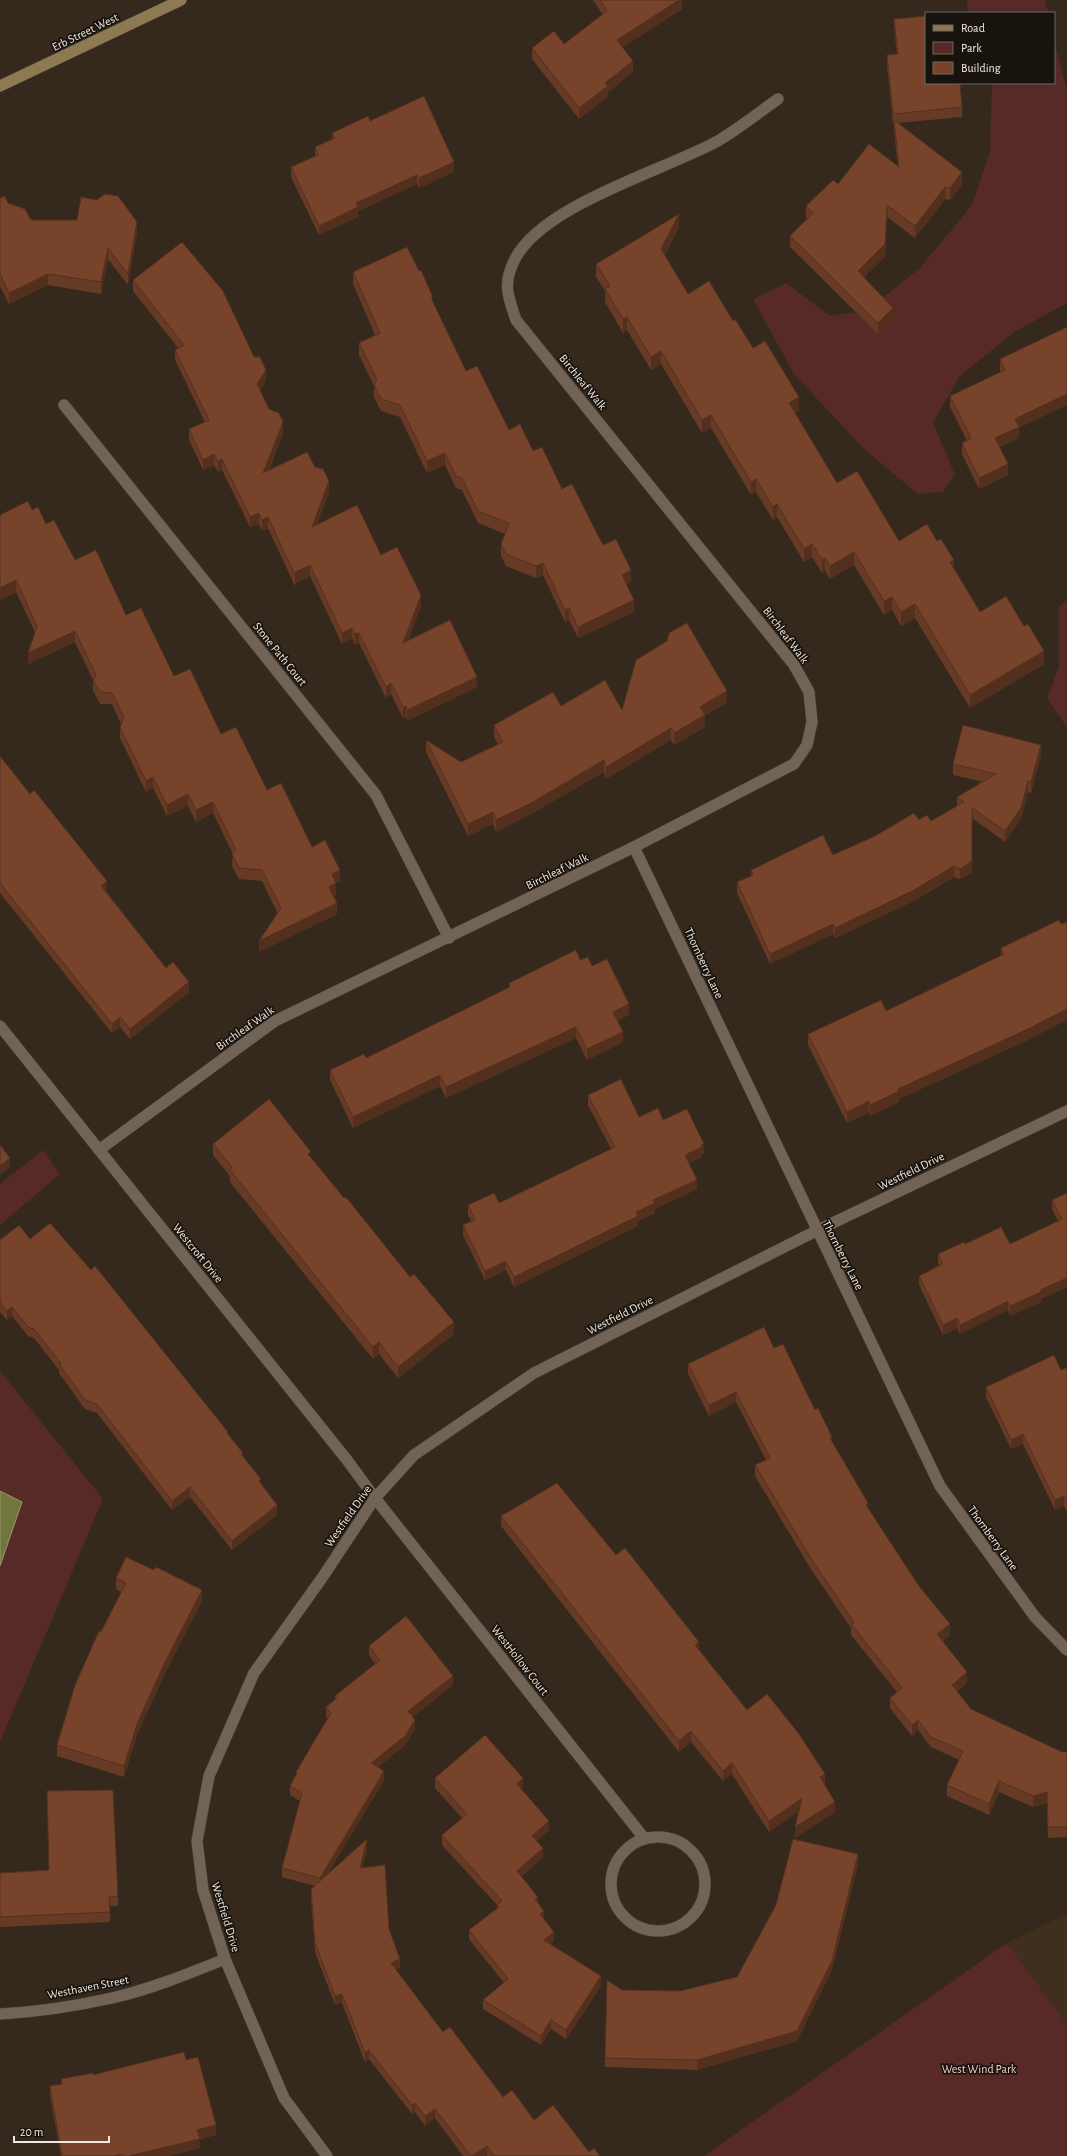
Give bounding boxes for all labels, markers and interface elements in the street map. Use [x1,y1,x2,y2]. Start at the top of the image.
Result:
street label: Erb Street West [50,11,120,53]
legend [925,12,1055,84]
text: Road [961,22,985,34]
text: Park [961,42,982,54]
text: Building [961,62,1001,74]
street label: Birchleaf Walk [557,352,609,412]
street label: Birchleaf Walk [761,604,811,666]
street label: Stone Path Court [251,620,309,688]
street label: Birchleaf Walk [524,851,591,891]
street label: Thornberry Lane [681,926,726,1001]
street label: Birchleaf Walk [214,1003,277,1052]
street label: Westfield Drive [876,1150,946,1192]
street label: Thornberry Lane [819,1218,866,1292]
street label: Westcroft Drive [171,1221,225,1285]
street label: Westfield Drive [585,1293,655,1337]
street label: Westfield Drive [322,1483,374,1549]
street label: Thornberry Lane [965,1503,1020,1573]
street label: WestHollow Court [489,1623,551,1697]
street label: Westfield Drive [210,1881,242,1953]
street label: Westhaven Street [46,1973,130,2001]
park label: West Wind Park [942,2063,1017,2075]
scale bar [14,2118,109,2144]
text: 20 m [20,2126,43,2138]

